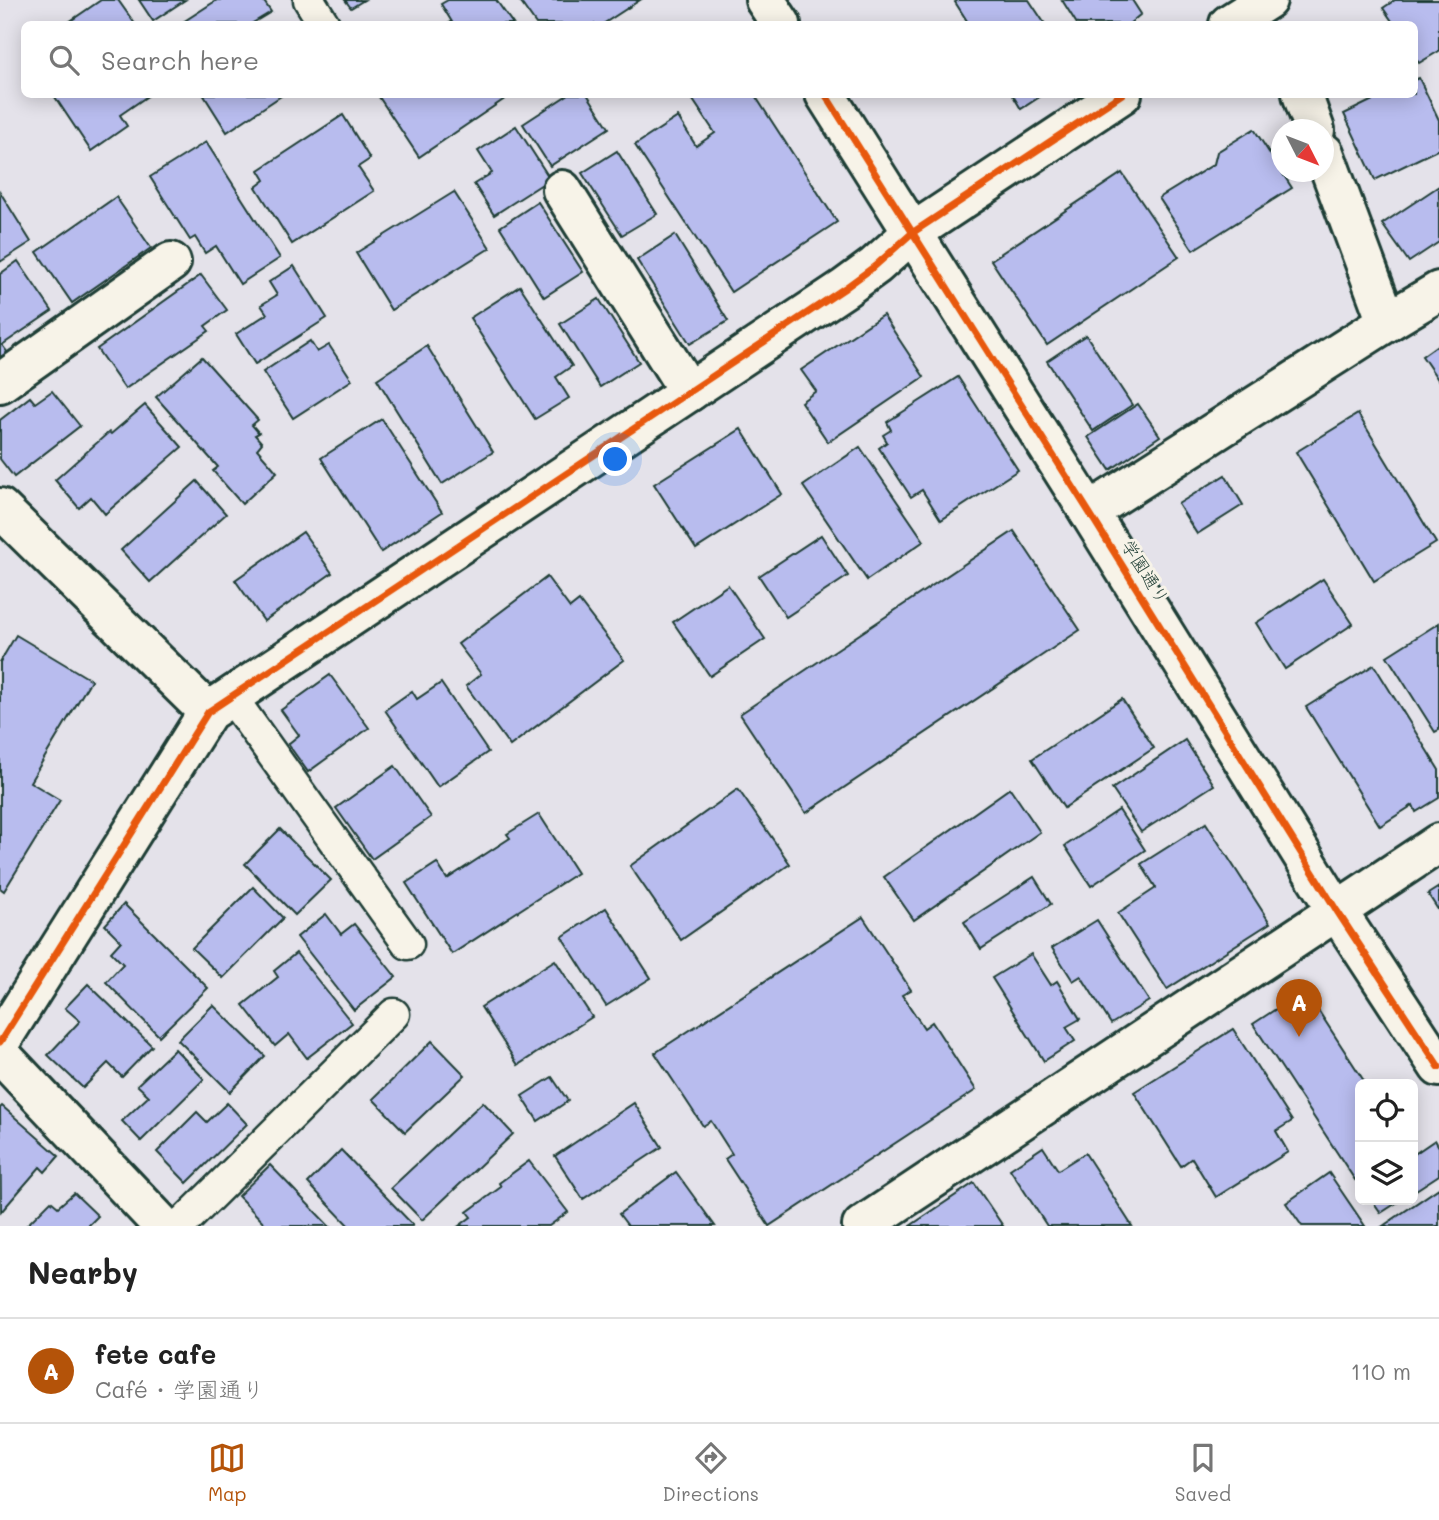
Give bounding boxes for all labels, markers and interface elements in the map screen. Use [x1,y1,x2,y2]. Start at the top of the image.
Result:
search box [21,21,1418,98]
icon: search [45,41,83,79]
text: Search here [101,43,259,77]
north arrow [1271,119,1334,182]
your location [598,442,632,476]
street label: 学園通り [1117,535,1175,608]
pin: A [1276,979,1322,1037]
map controls [1355,1079,1418,1205]
button: locate [1355,1079,1418,1142]
button: layers [1355,1142,1418,1205]
text: Nearby [28,1252,138,1292]
text: fete cafe [95,1337,216,1371]
text: A [43,1356,59,1386]
text: 110 m [1351,1356,1411,1386]
text: Café · 学園通り [95,1374,265,1404]
tab: Map [208,1439,247,1506]
tab: Directions [662,1439,759,1506]
tab: Saved [1175,1439,1231,1506]

